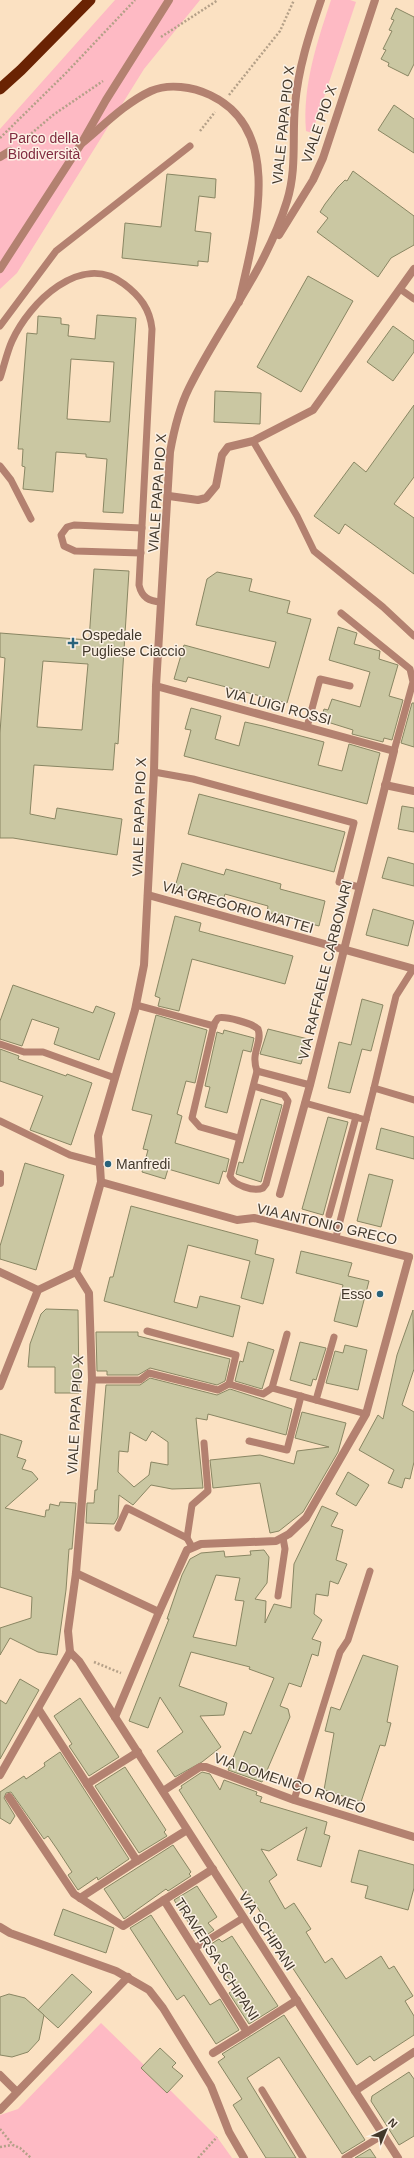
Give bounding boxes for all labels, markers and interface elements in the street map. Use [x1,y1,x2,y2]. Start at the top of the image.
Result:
street label: VIALE PAPA PIO X [269,64,297,185]
street label: VIALE PIO X [298,83,340,165]
park label: Parco della Biodiversità [8,130,80,162]
street label: VIALE PAPA PIO X [145,432,169,553]
place label: Ospedale Pugliese Ciaccio [82,627,186,659]
marker: Ospedale Pugliese Ciaccio [67,637,79,649]
street label: VIA LUIGI ROSSI [223,684,333,728]
street label: VIALE PAPA PIO X [129,756,149,877]
street label: VIA GREGORIO MATTEI [160,878,316,936]
street label: VIA RAFFAELE CARBONARI [295,879,355,1061]
place label: Manfredi [116,1156,170,1172]
marker: Manfredi [103,1159,113,1169]
street label: VIA ANTONIO GRECO [255,1200,399,1248]
place label: Esso [341,1286,372,1302]
marker: Esso [375,1289,385,1299]
street label: VIALE PAPA PIO X [64,1354,86,1475]
street label: VIA DOMENICO ROMEO [212,1749,368,1817]
street label: VIA SCHIPANI [236,1889,298,1973]
street label: TRAVERSA SCHIPANI [171,1895,263,2023]
north arrow [366,2110,406,2150]
text: N [386,2116,400,2130]

